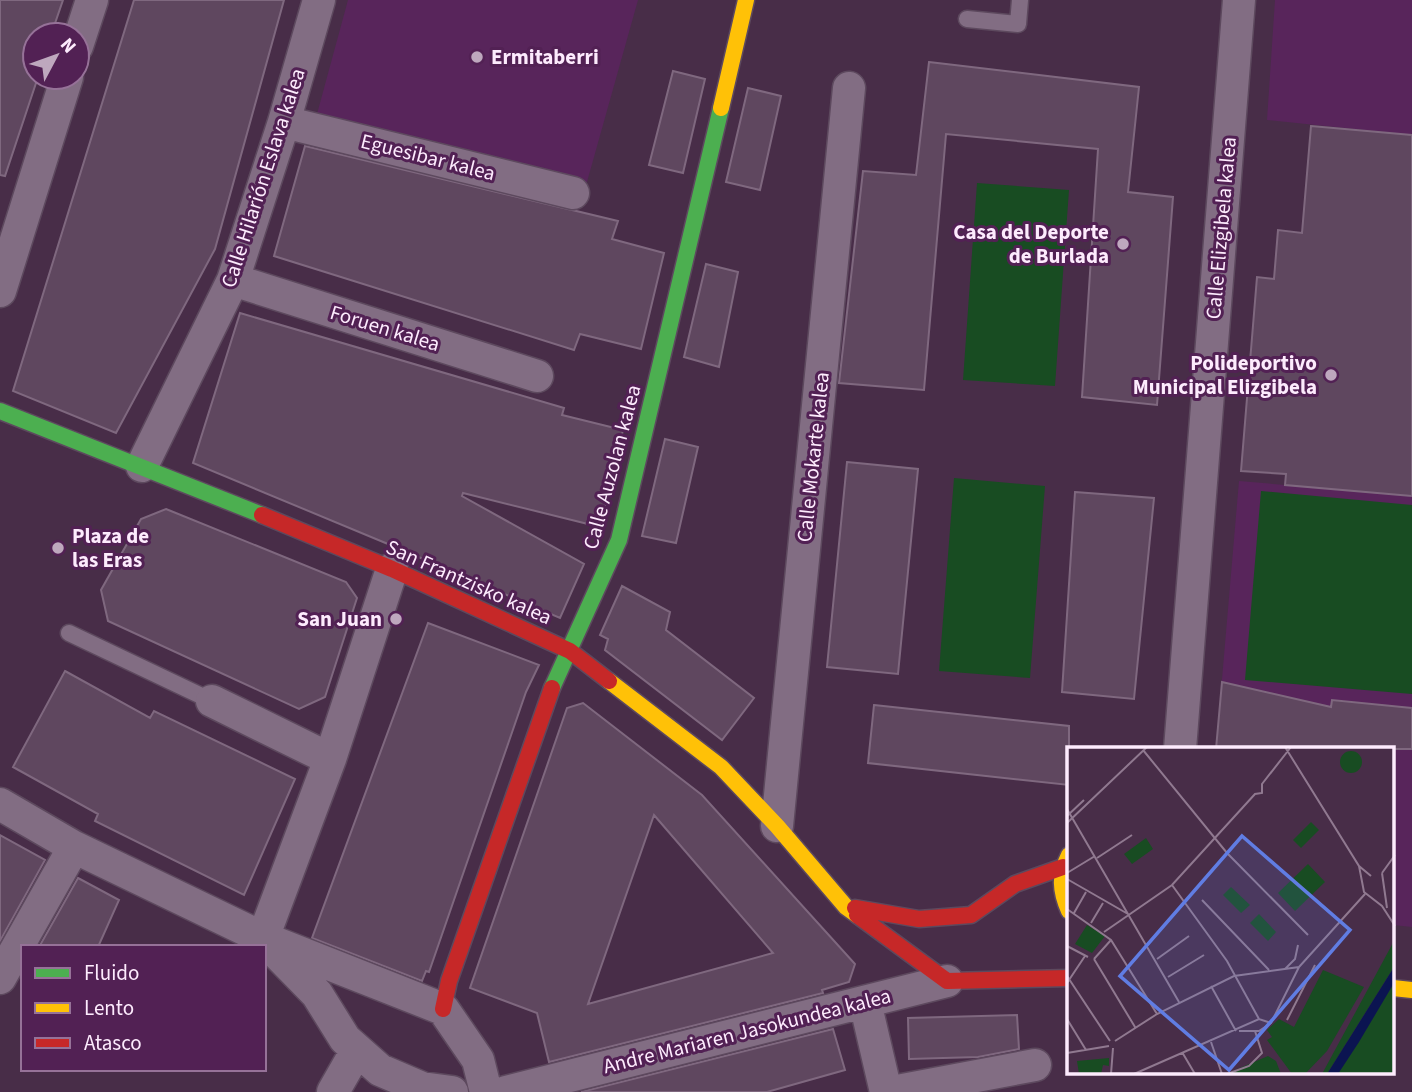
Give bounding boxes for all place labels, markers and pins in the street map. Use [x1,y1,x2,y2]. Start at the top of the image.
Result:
place label: Ermitaberri [491,42,599,72]
marker: Ermitaberri [469,49,485,65]
place label: Casa del Deporte de Burlada [953,217,1109,271]
marker: Casa del Deporte de Burlada [1115,236,1131,252]
place label: Polideportivo Municipal Elizgibela [1133,348,1317,402]
marker: Polideportivo Municipal Elizgibela [1323,367,1339,383]
place label: Plaza de las Eras [72,521,149,575]
marker: Plaza de las Eras [50,540,66,556]
place label: San Juan [297,604,382,634]
marker: San Juan [388,611,404,627]

